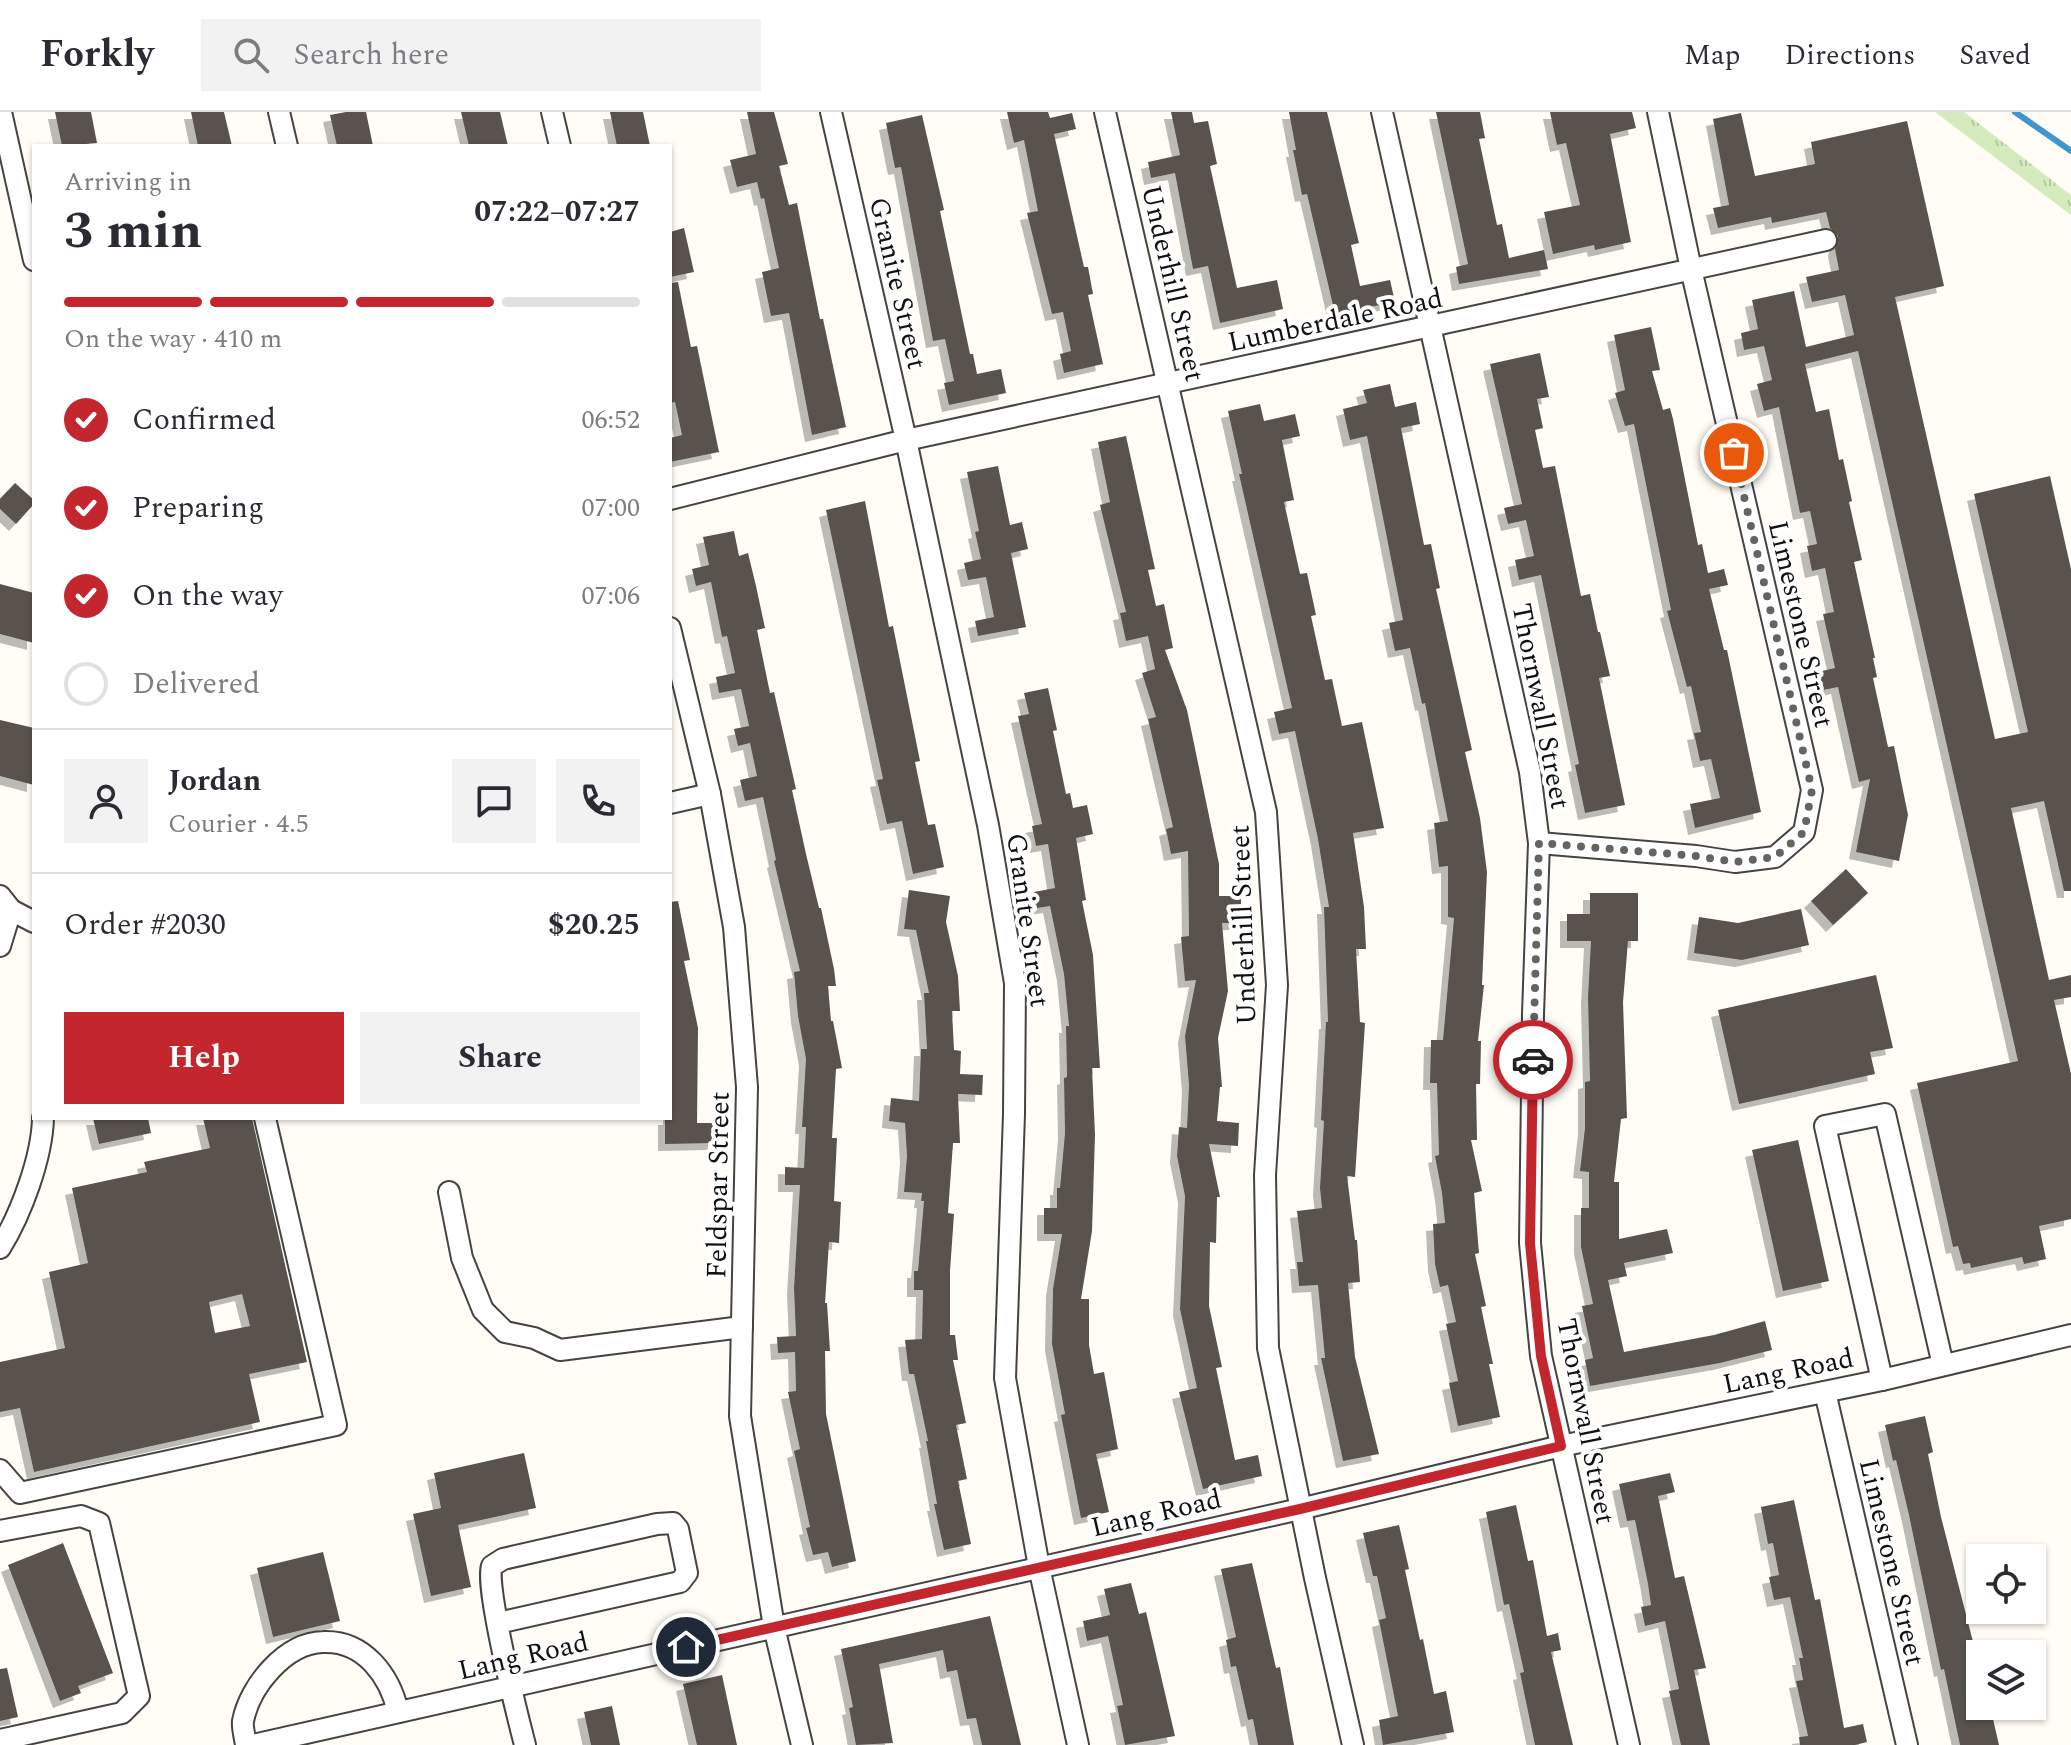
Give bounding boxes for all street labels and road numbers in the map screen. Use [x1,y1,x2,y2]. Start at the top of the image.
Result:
street label: Underhill Street [1129,181,1216,386]
street label: Granite Street [857,193,938,374]
street label: Lumberdale Road [1224,277,1447,364]
street label: Limestone Street [1756,517,1845,732]
street label: Thornwall Street [1499,600,1582,813]
street label: Underhill Street [1219,824,1268,1026]
street label: Granite Street [994,830,1061,1010]
street label: Feldspar Street [695,1091,742,1279]
street label: Thornwall Street [1544,1315,1627,1528]
street label: Lang Road [1719,1337,1858,1406]
street label: Limestone Street [1847,1455,1936,1670]
street label: Lang Road [1087,1478,1226,1549]
street label: Lang Road [454,1621,593,1692]

